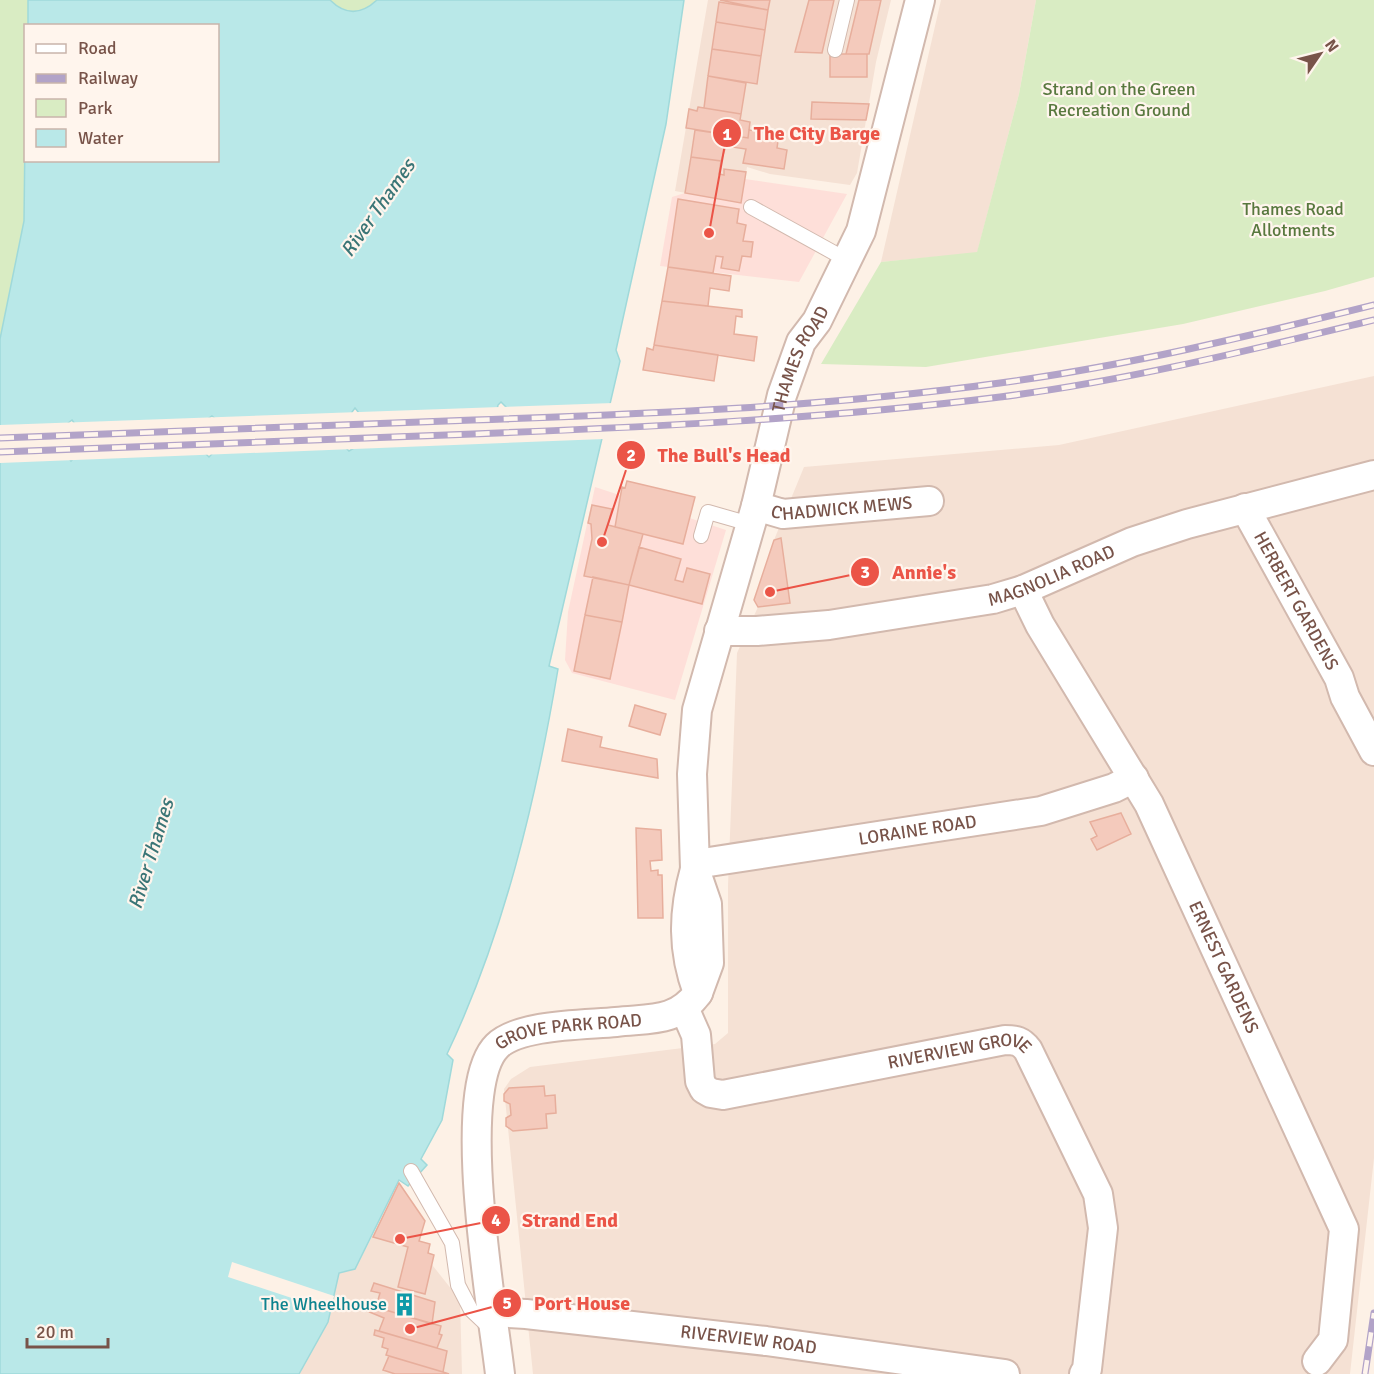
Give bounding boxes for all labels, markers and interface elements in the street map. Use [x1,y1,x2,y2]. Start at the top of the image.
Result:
legend [24,24,219,162]
north arrow [1290,24,1350,84]
text: N [1320,36,1343,56]
text: Road [78,37,117,59]
text: Railway [78,67,139,89]
park label: Strand on the Green Recreation Ground [1042,78,1196,121]
text: Park [78,97,113,119]
callout: The City Barge [712,114,892,152]
text: The City Barge [754,121,880,146]
text: 1 [722,123,732,145]
text: Water [78,127,124,149]
water label: River Thames [335,153,422,262]
park label: Thames Road Allotments [1242,198,1344,241]
street label: THAMES ROAD [767,302,834,414]
callout: The Bull's Head [616,436,802,474]
text: The Bull's Head [658,443,791,468]
text: 2 [626,444,636,466]
street label: CHADWICK MEWS [768,492,913,525]
street label: HERBERT GARDENS [1249,528,1343,674]
street label: MAGNOLIA ROAD [985,540,1118,611]
callout: Annie's [850,553,968,591]
text: Annie's [892,560,956,585]
text: 3 [860,561,870,583]
water label: River Thames [122,794,180,912]
street label: LORAINE ROAD [857,810,978,850]
street label: ERNEST GARDENS [1184,897,1264,1037]
street label: GROVE PARK ROAD [491,1009,643,1054]
street label: RIVERVIEW GROVE [886,1029,1037,1074]
callout: Strand End [481,1201,630,1239]
text: Strand End [522,1208,618,1233]
text: 4 [491,1209,501,1231]
callout: Port House [492,1284,642,1322]
building icon: The Wheelhouse [392,1291,418,1317]
text: Port House [534,1291,630,1316]
text: 5 [502,1292,512,1314]
place label: The Wheelhouse [261,1293,387,1315]
scale bar [27,1311,108,1349]
street label: RIVERVIEW ROAD [679,1320,818,1359]
text: 20 m [36,1321,74,1343]

